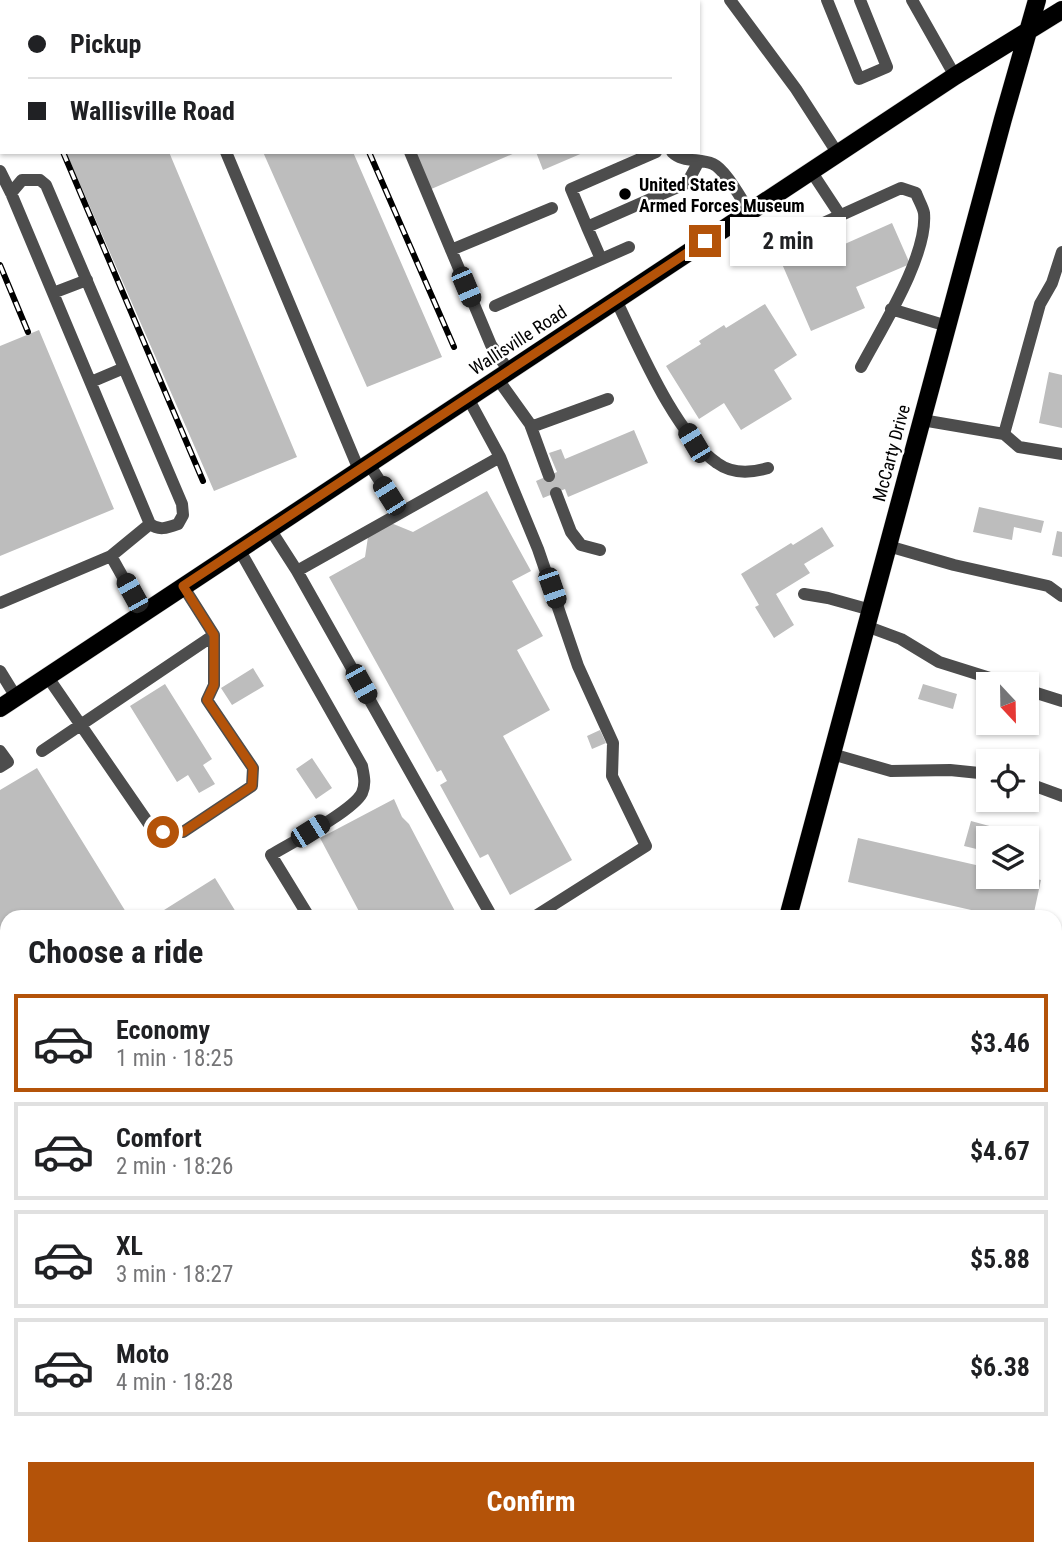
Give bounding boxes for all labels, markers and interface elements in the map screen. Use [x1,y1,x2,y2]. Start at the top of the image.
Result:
text: Pickup [70,29,141,59]
text: Wallisville Road [70,96,235,126]
place label: United States Armed Forces Museum [639,174,805,216]
marker: United States Armed Forces Museum [617,186,633,202]
callout: 2 min [730,216,845,266]
route end [689,225,721,257]
text: 2 min [762,228,814,255]
car [449,264,484,310]
street label: Wallisville Road [466,301,570,379]
street label: McCarty Drive [868,402,914,504]
car [675,420,714,466]
car [369,473,410,519]
car [536,565,569,611]
car [113,570,152,616]
car [342,661,381,707]
north arrow [976,672,1040,735]
map controls [976,672,1039,889]
button: locate [976,749,1039,812]
car [287,811,334,851]
route start [147,816,179,848]
button: layers [976,826,1039,889]
text: Choose a ride [28,933,203,971]
icon: car [32,1012,95,1075]
text: Economy [116,1015,210,1045]
text: $3.46 [970,1028,1030,1058]
text: 1 min · 18:25 [116,1045,233,1072]
icon: car [32,1120,95,1183]
text: Comfort [116,1123,202,1153]
text: $4.67 [970,1136,1030,1166]
text: 2 min · 18:26 [116,1153,233,1180]
icon: car [32,1228,95,1291]
text: XL [116,1231,143,1261]
text: $5.88 [970,1244,1030,1274]
text: 3 min · 18:27 [116,1261,233,1288]
icon: car [32,1336,95,1399]
text: Moto [116,1339,169,1369]
text: $6.38 [970,1352,1030,1382]
text: 4 min · 18:28 [116,1369,233,1396]
button: Confirm [28,1462,1034,1542]

